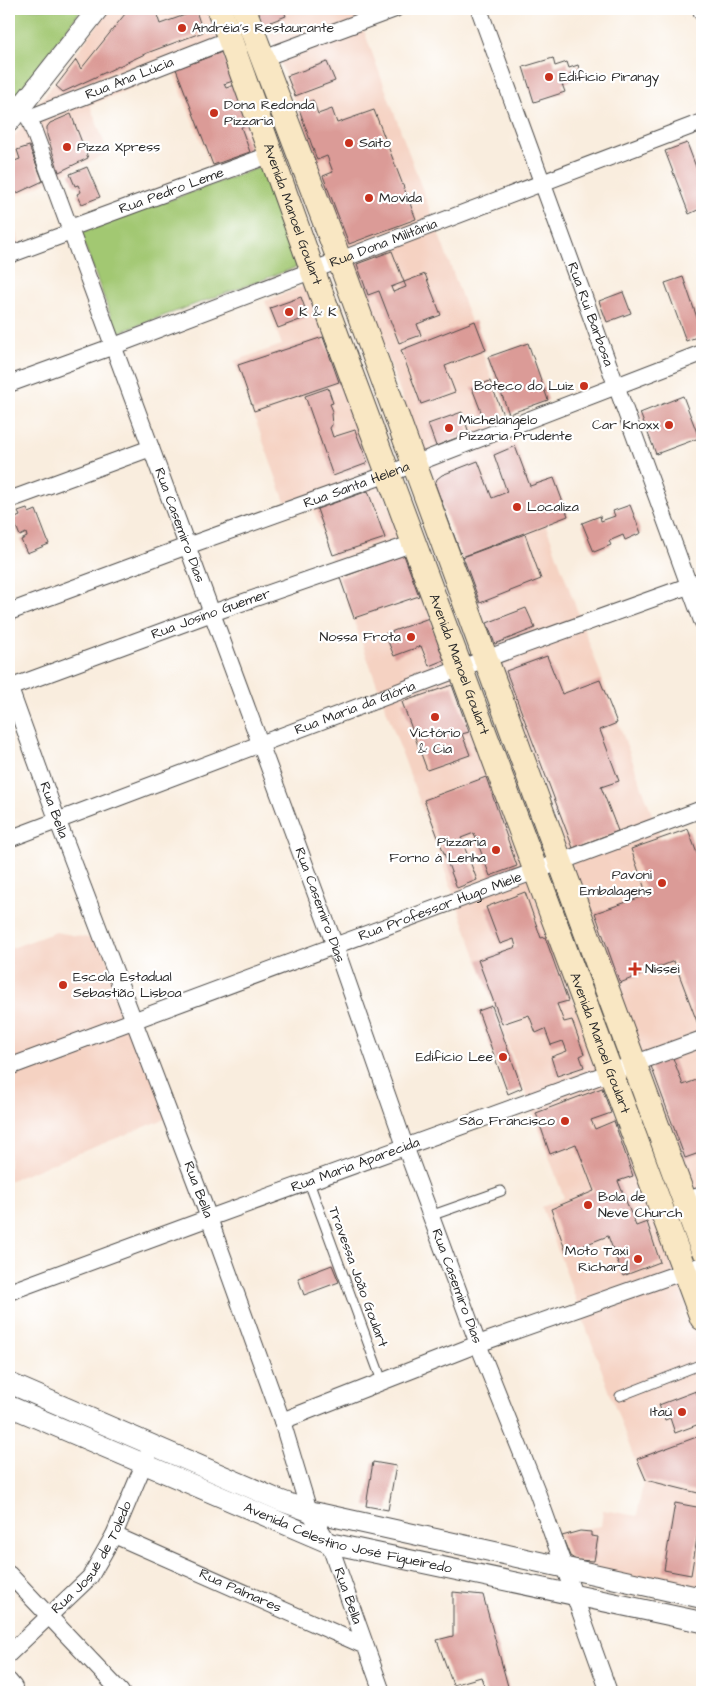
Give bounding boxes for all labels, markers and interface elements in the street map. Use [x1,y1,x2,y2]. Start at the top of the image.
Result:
place label: Andréia's Restaurante [192,18,335,38]
marker: Andréia's Restaurante [176,22,188,34]
street label: Rua Ana Lúcia [82,52,177,105]
place label: Edificio Pirangy [559,67,660,87]
marker: Edificio Pirangy [543,71,555,83]
place label: Dona Redonda Pizzaria [224,95,315,131]
marker: Dona Redonda Pizzaria [208,107,220,119]
place label: Saito [359,133,391,153]
place label: Pizza Xpress [77,137,160,157]
marker: Saito [343,137,355,149]
marker: Pizza Xpress [61,141,73,153]
street label: Avenida Manoel Goulart [258,141,327,288]
street label: Rua Pedro Leme [116,162,227,219]
place label: Movida [379,188,422,208]
marker: Movida [363,192,375,204]
street label: Rua Dona Militânia [327,214,440,273]
street label: Rua Rui Barbosa [562,260,618,369]
place label: K & K [299,302,337,322]
marker: K & K [283,306,295,318]
place label: Boteco do Luiz [474,376,574,396]
marker: Boteco do Luiz [578,380,590,392]
place label: Michelangelo Pizzaria Prudente [459,410,573,446]
place label: Car Knoxx [592,415,659,435]
marker: Car Knoxx [663,419,675,431]
marker: Michelangelo Pizzaria Prudente [443,422,455,434]
street label: Rua Santa Helena [301,457,412,513]
street label: Rua Casemiro Dias [149,465,210,585]
place label: Localiza [527,497,579,517]
marker: Localiza [511,501,523,513]
street label: Rua Josino Guemer [148,583,273,645]
street label: Avenida Manoel Goulart [424,591,495,738]
place label: Nossa Frota [319,627,401,647]
marker: Nossa Frota [405,631,417,643]
street label: Rua Maria da Glória [292,676,418,740]
marker: Victório & Cia [429,711,441,723]
place label: Victório & Cia [409,723,461,759]
street label: Rua Bella [34,779,73,841]
place label: Pizzaria Forno à Lenha [389,832,486,868]
marker: Pizzaria Forno à Lenha [490,844,502,856]
street label: Rua Casemiro Dias [289,845,350,965]
place label: Pavoni Embalagens [580,865,652,901]
street label: Rua Professor Hugo Miele [356,867,525,946]
marker: Pavoni Embalagens [656,877,668,889]
place label: Nissei [645,959,680,979]
marker: Nissei [629,963,641,975]
place label: Escola Estadual Sebastião Lisboa [73,967,182,1003]
street label: Avenida Manoel Goulart [564,970,635,1117]
marker: Escola Estadual Sebastião Lisboa [57,979,69,991]
place label: Edifício Lee [416,1047,493,1067]
marker: Edifício Lee [497,1051,509,1063]
place label: São Francisco [459,1111,555,1131]
marker: São Francisco [559,1115,571,1127]
street label: Rua Maria Aparecida [288,1132,423,1197]
street label: Rua Bella [178,1159,218,1221]
place label: Bola de Neve Church [598,1187,682,1223]
marker: Bola de Neve Church [582,1199,594,1211]
street label: Travessa João Goulart [323,1204,393,1350]
street label: Rua Casemiro Dias [426,1226,487,1346]
place label: Moto Taxi Richard [565,1241,628,1277]
marker: Moto Taxi Richard [632,1253,644,1265]
place label: Itaú [650,1402,672,1422]
marker: Itaú [676,1406,688,1418]
street label: Rua Josué de Toledo [47,1498,137,1619]
street label: Avenida Celestino José Figueiredo [241,1498,454,1579]
street label: Rua Palmares [196,1564,285,1618]
street label: Rua Bella [329,1565,367,1627]

